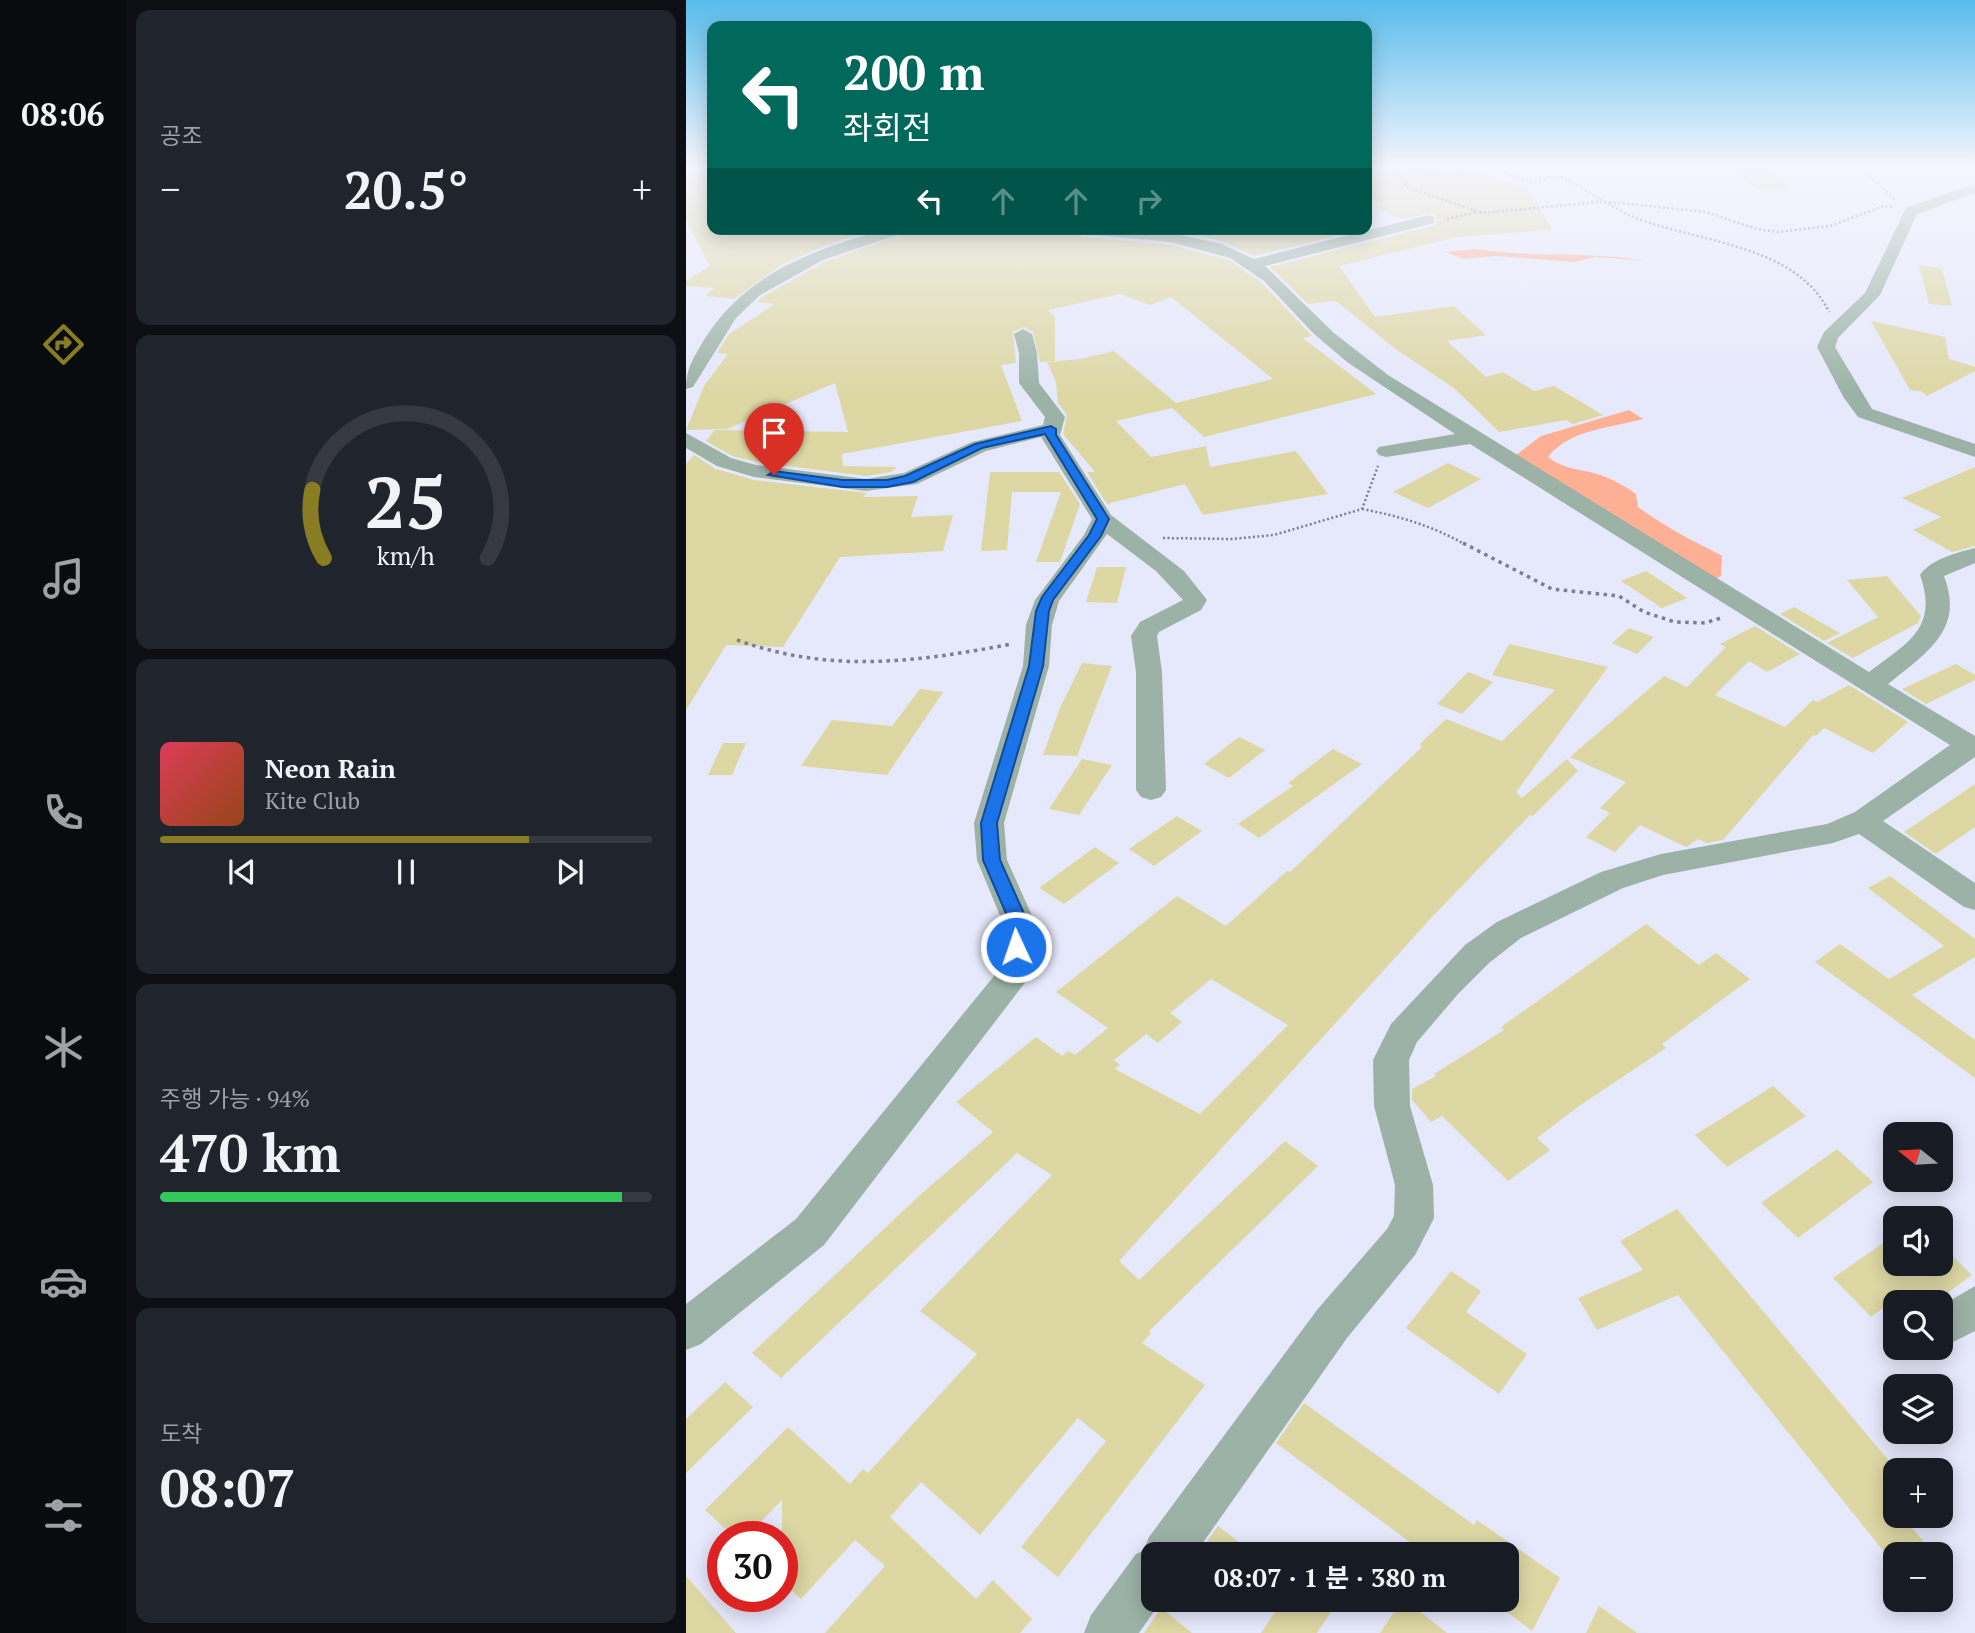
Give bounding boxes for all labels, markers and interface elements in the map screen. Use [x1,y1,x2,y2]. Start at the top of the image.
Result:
text: 200 m [843,39,985,104]
icon: left [728,49,819,140]
text: 08:06 [21,93,105,135]
text: 좌회전 [843,106,931,148]
text: 공조 [160,120,202,151]
text: 20.5° [343,155,469,224]
text: − [160,164,180,214]
text: + [632,164,652,214]
icon: left [911,182,949,220]
icon: ahead [984,182,1022,220]
icon: ahead [1057,182,1095,220]
icon: right [1130,182,1168,220]
icon: directions [39,320,88,369]
pin [744,403,804,475]
icon: arrive [755,414,793,452]
text: 25 [365,452,447,549]
text: km/h [377,539,435,572]
icon: music [39,554,88,603]
text: Neon Rain [265,751,396,785]
text: Kite Club [265,785,360,816]
icon: phone [39,788,88,837]
icon: previous [223,853,261,891]
icon: pause [387,853,425,891]
icon: next [551,853,589,891]
position arrow [979,910,1053,984]
icon: climate [39,1023,88,1072]
text: 주행 가능 · 94% [160,1083,310,1114]
text: 470 km [160,1118,341,1187]
north arrow [1883,1122,1953,1192]
map controls [1883,1122,1953,1612]
button: sound [1883,1206,1953,1276]
icon: car [39,1257,88,1306]
button: search [1883,1290,1953,1360]
button: layers [1883,1374,1953,1444]
text: 도착 [160,1418,202,1449]
text: 08:07 [160,1453,295,1522]
button: + [1883,1458,1953,1528]
icon: filters [39,1491,88,1540]
speed limit sign: 30 [707,1521,798,1612]
button: − [1883,1542,1953,1612]
text: 08:07 · 1 분 · 380 m [1214,1560,1446,1594]

